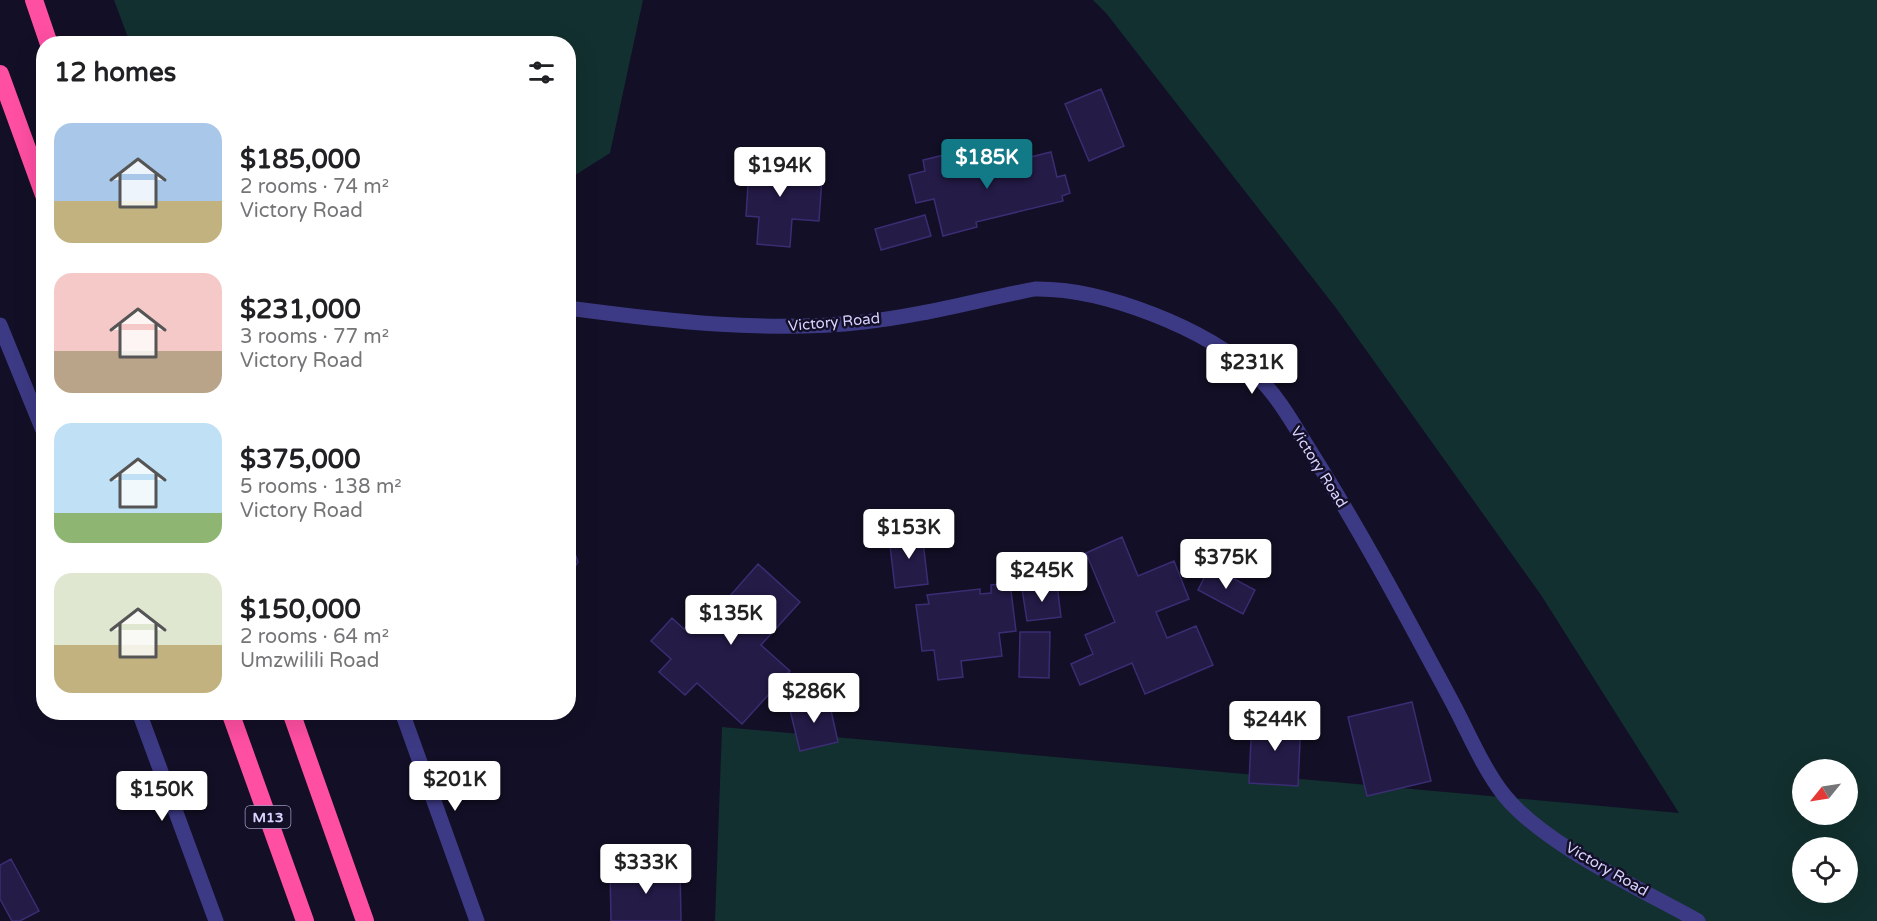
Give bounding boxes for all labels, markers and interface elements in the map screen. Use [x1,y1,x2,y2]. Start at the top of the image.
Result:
icon: filters [525,56,558,89]
text: 12 homes [54,57,176,88]
pin: $185K [945,139,1029,190]
text: $185,000 [240,144,360,175]
text: $185K [955,146,1019,170]
icon: home [102,147,174,219]
pin: $194K [738,147,822,198]
text: $194K [748,154,812,178]
text: 2 rooms · 74 m² [240,175,389,199]
text: Victory Road [240,199,363,223]
text: $231,000 [240,294,361,325]
icon: home [102,297,174,369]
street label: Victory Road [787,309,881,335]
text: 3 rooms · 77 m² [240,325,389,349]
pin: $231K [1210,344,1294,395]
text: Victory Road [240,349,363,373]
text: $231K [1220,351,1284,375]
street label: Victory Road [1287,423,1351,511]
text: $375,000 [240,444,360,475]
icon: home [102,447,174,519]
text: 5 rooms · 138 m² [240,475,402,499]
text: Victory Road [240,499,363,523]
pin: $153K [867,509,951,560]
text: $153K [877,516,941,540]
pin: $375K [1184,539,1268,590]
text: $375K [1194,546,1258,570]
pin: $245K [1000,552,1084,603]
text: $245K [1010,559,1074,583]
text: $150,000 [240,594,361,625]
pin: $135K [689,595,773,646]
icon: home [102,597,174,669]
text: $135K [699,602,763,626]
text: 2 rooms · 64 m² [240,625,389,649]
text: Umzwilili Road [240,649,379,673]
pin: $286K [772,673,856,724]
text: $286K [782,680,846,704]
pin: $244K [1233,701,1317,752]
text: $244K [1243,708,1307,732]
north arrow [1792,759,1858,825]
map controls [1792,759,1858,903]
pin: $201K [413,761,497,812]
text: $201K [423,768,487,792]
pin: $150K [120,771,204,822]
text: $150K [130,778,194,802]
road number: M13 [246,806,290,828]
button: locate [1792,837,1858,903]
street label: Victory Road [1563,838,1651,900]
pin: $333K [604,844,688,895]
text: $333K [614,851,678,875]

